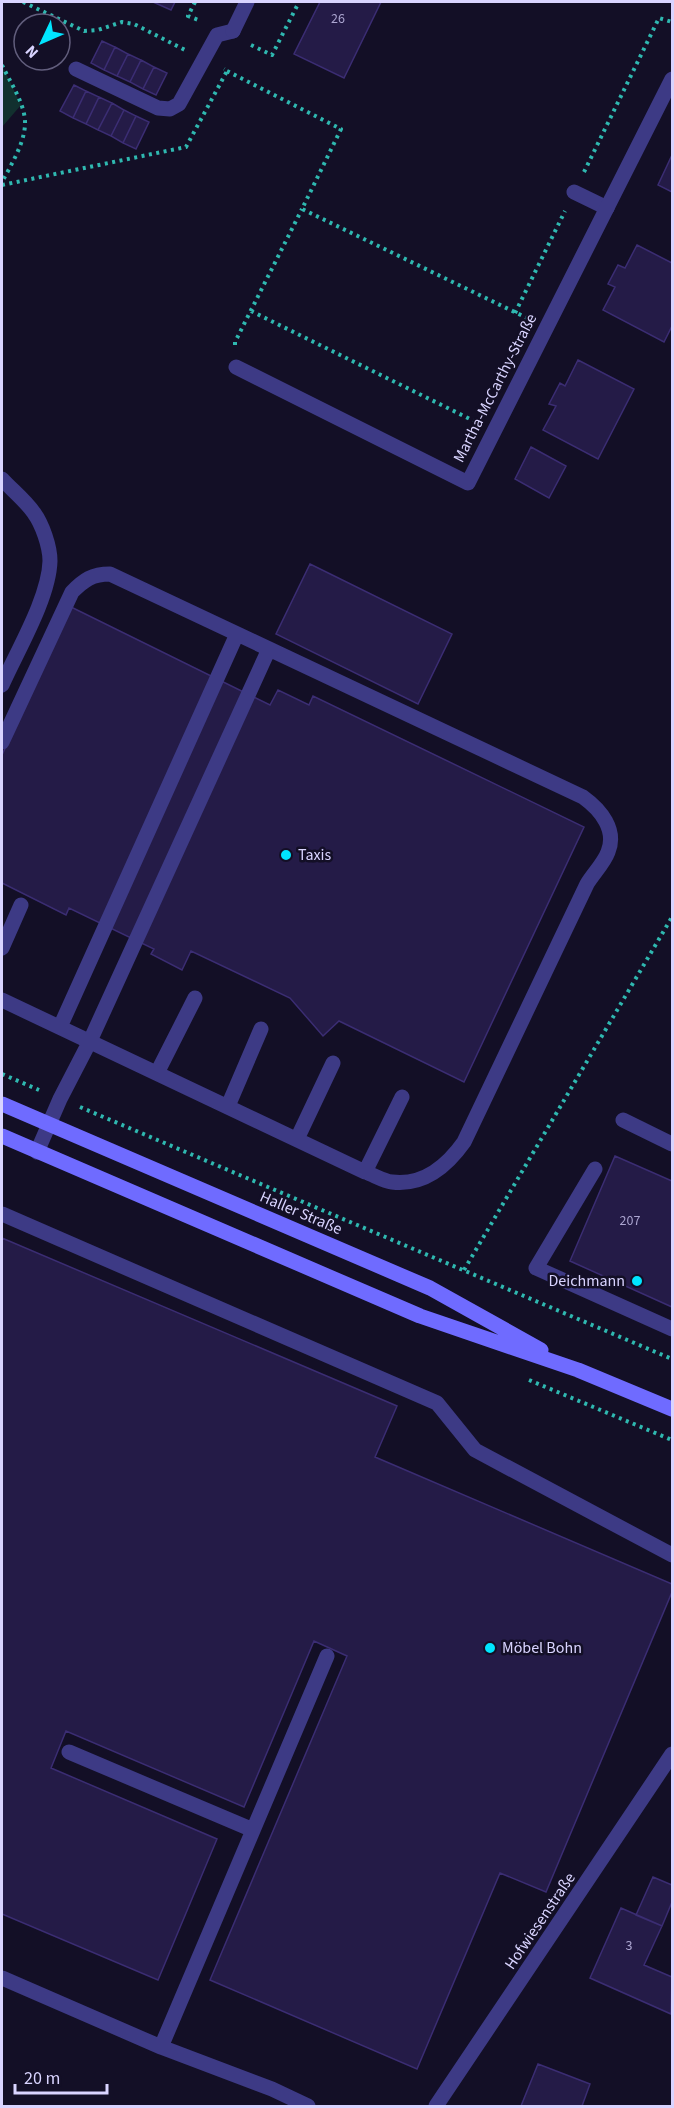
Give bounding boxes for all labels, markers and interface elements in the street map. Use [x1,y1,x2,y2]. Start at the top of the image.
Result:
house number: 26 [331,9,345,29]
north arrow [12,12,72,72]
text: N [20,40,44,63]
street label: Martha-McCarthy-Straße [448,310,542,466]
place label: Taxis [298,844,332,866]
marker: Taxis [279,848,293,862]
street label: Haller Straße [257,1186,346,1240]
house number: 207 [620,1211,640,1231]
place label: Deichmann [548,1270,625,1292]
marker: Deichmann [630,1274,644,1288]
place label: Möbel Bohn [502,1637,582,1659]
marker: Möbel Bohn [483,1641,497,1655]
street label: Hofwiesenstraße [499,1868,581,1974]
house number: 3 [626,1936,633,1956]
scale bar [15,2057,106,2095]
text: 20 m [24,2066,60,2091]

